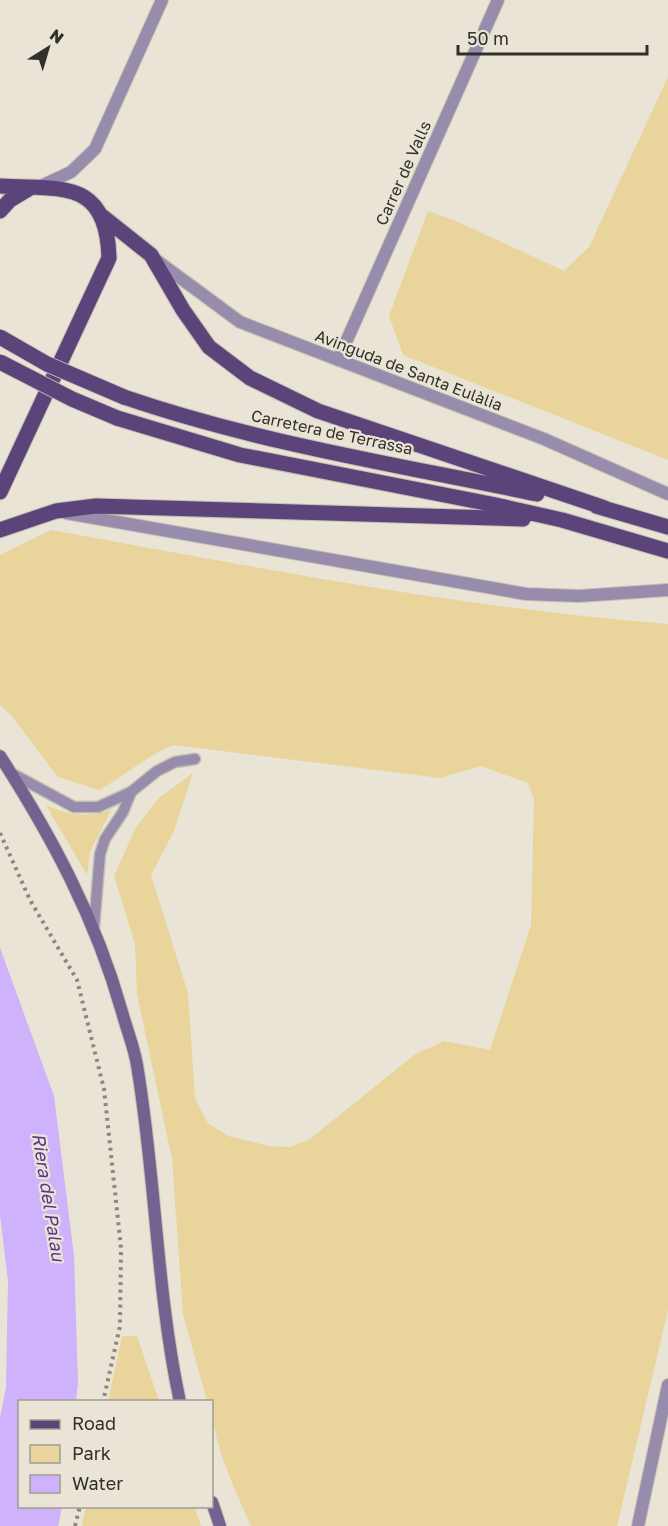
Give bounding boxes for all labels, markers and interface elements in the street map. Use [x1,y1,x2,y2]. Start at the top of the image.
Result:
north arrow [18,18,78,78]
scale bar [458,18,647,56]
text: N [46,24,68,48]
text: 50 m [467,27,509,49]
street label: Carrer de Valls [371,118,435,228]
street label: Avinguda de Santa Eulàlia [313,325,505,415]
street label: Carretera de Terrassa [249,405,415,459]
water label: Riera del Palau [28,1131,70,1264]
legend [18,1400,213,1508]
text: Road [72,1412,116,1434]
text: Park [72,1442,111,1464]
text: Water [72,1472,123,1494]

